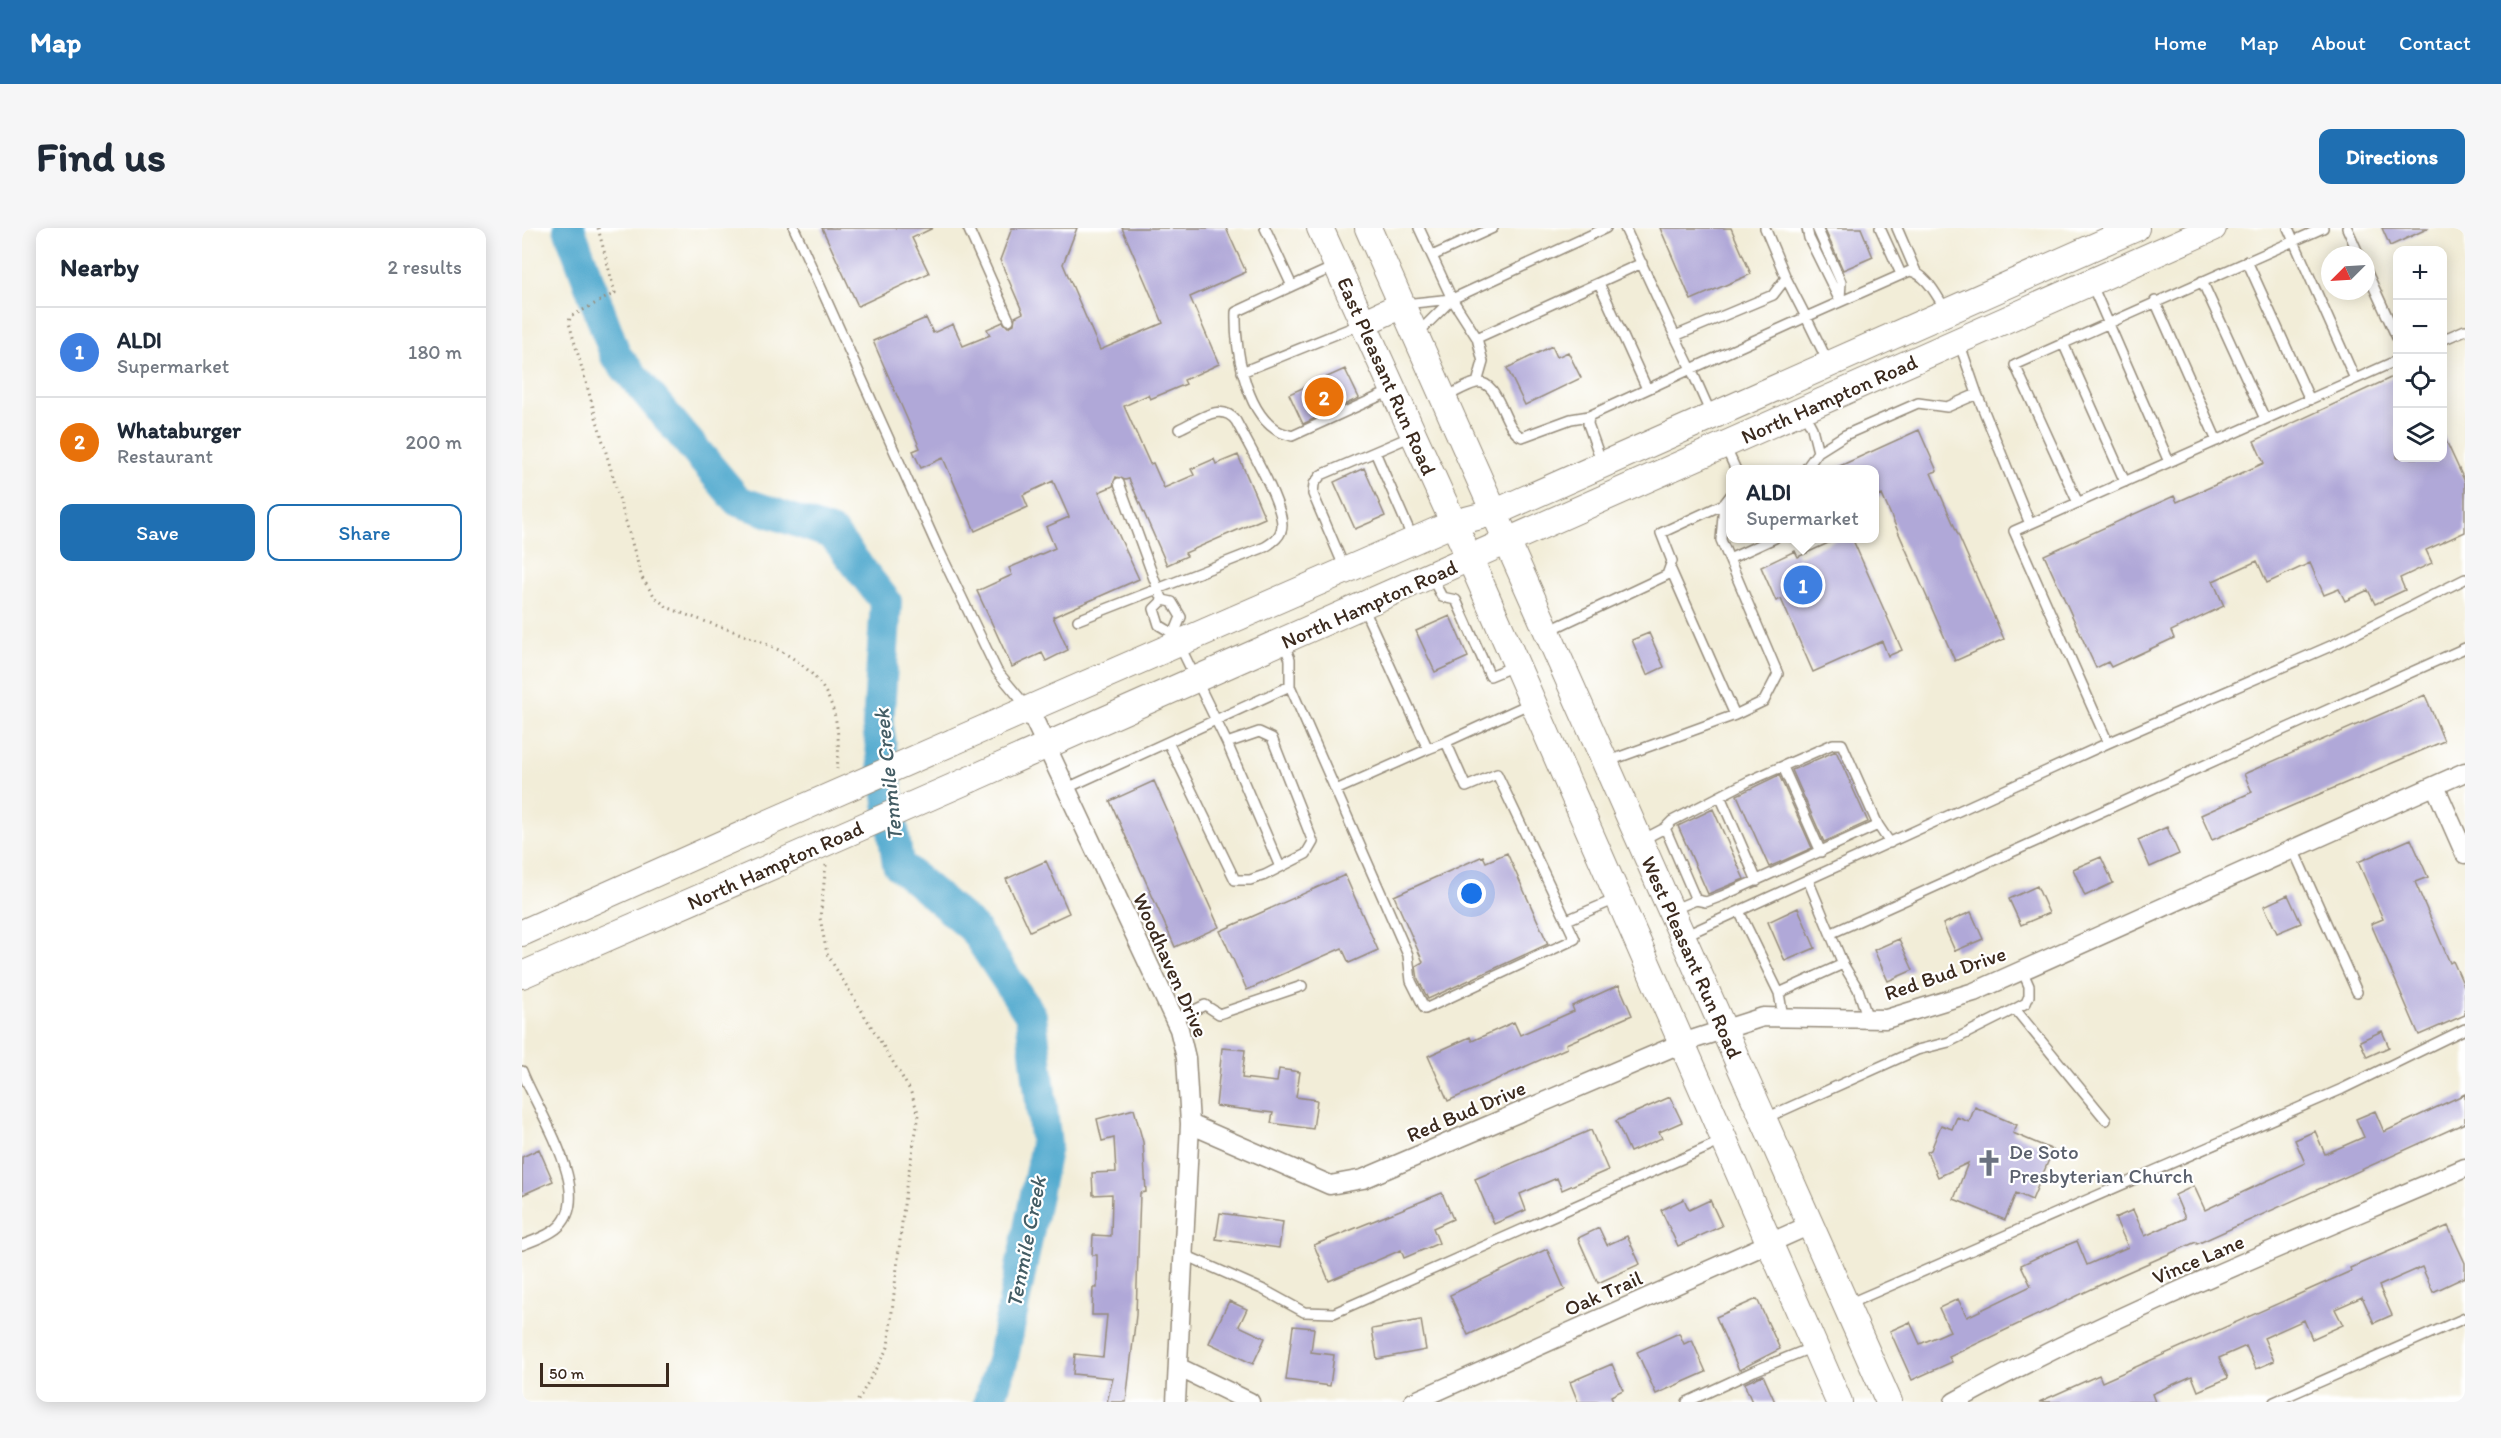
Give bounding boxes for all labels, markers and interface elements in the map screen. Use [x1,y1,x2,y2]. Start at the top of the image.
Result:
text: Map [30,25,81,59]
text: Home [2154,30,2207,55]
text: Map [2240,30,2279,55]
text: About [2312,30,2366,55]
text: Contact [2399,30,2471,55]
button: Directions [2319,129,2465,184]
text: Find us [36,131,166,182]
north arrow [2321,246,2375,300]
map controls [2393,246,2447,462]
button: + [2393,246,2447,300]
text: Nearby [60,251,139,283]
text: 2 results [388,255,462,279]
street label: East Pleasant Run Road [1332,273,1442,479]
button: − [2393,300,2447,354]
text: ALDI [117,327,162,354]
text: 1 [75,340,84,364]
text: 180 m [408,340,462,364]
street label: North Hampton Road [1737,349,1921,449]
text: Supermarket [117,354,229,378]
button: locate [2393,354,2447,408]
pin: 2 [1304,374,1344,420]
button: layers [2393,408,2447,462]
text: Whataburger [117,417,241,444]
text: 2 [74,430,85,454]
text: 200 m [406,430,462,454]
text: Restaurant [117,444,213,468]
popup [1726,465,1879,543]
text: ALDI [1746,479,1791,506]
button: Save [60,504,255,561]
button: Share [267,504,462,561]
text: Supermarket [1746,506,1859,530]
street label: North Hampton Road [1277,554,1461,654]
pin: 1 [1784,562,1822,608]
water label: Tenmile Creek [867,706,908,843]
street label: North Hampton Road [683,815,867,915]
street label: West Pleasant Run Road [1636,852,1748,1062]
your location [1457,879,1486,908]
street label: Woodhaven Drive [1128,889,1214,1041]
street label: Red Bud Drive [1881,941,2009,1005]
street label: Red Bud Drive [1403,1075,1529,1147]
place label: De Soto Presbyterian Church [2009,1139,2193,1188]
church icon: De Soto Presbyterian Church [1974,1148,2004,1178]
water label: Tenmile Creek [1000,1172,1052,1310]
street label: Vince Lane [2148,1228,2248,1290]
street label: Oak Trail [1560,1265,1646,1321]
scale bar [540,1360,669,1388]
text: 50 m [549,1364,584,1383]

